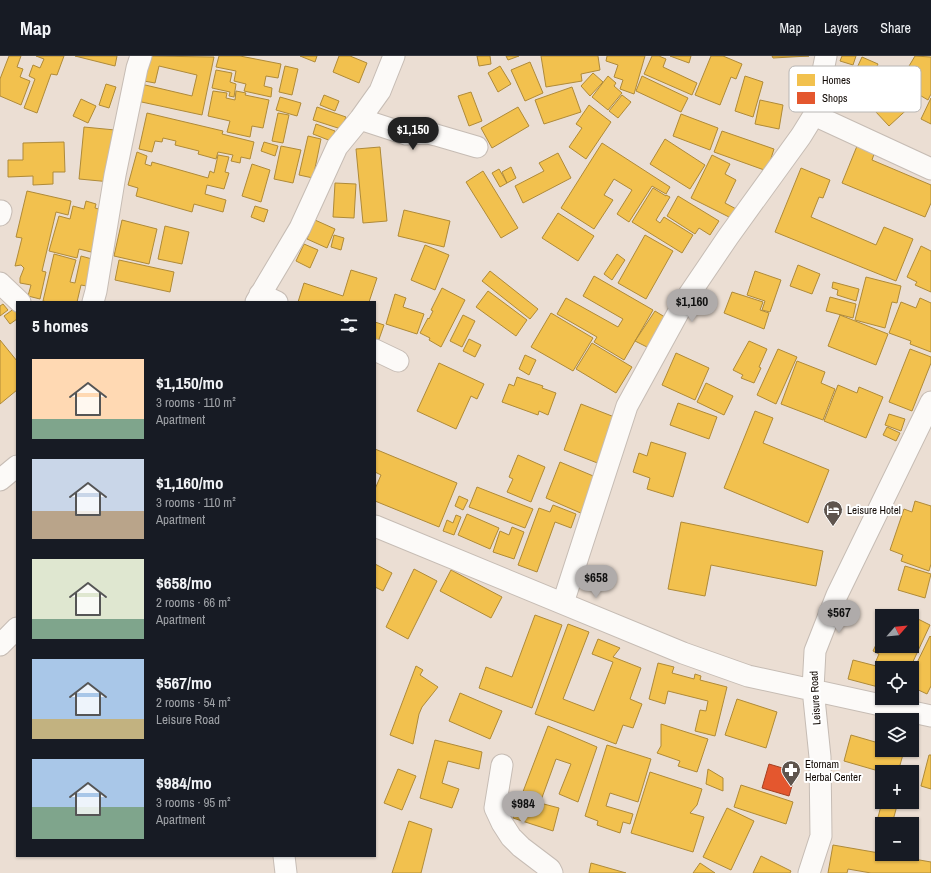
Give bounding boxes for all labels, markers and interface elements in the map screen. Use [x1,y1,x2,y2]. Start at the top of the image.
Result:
text: Map [20,15,51,41]
text: Map [780,19,802,37]
text: Layers [824,19,858,37]
text: Share [880,19,911,37]
legend [789,66,921,112]
text: Homes [822,73,851,87]
text: Shops [822,91,848,105]
pin: $1,150 [380,117,446,151]
text: $1,150 [397,121,429,138]
pin: $1,160 [659,289,725,323]
text: $1,160 [676,293,708,310]
text: 5 homes [32,314,89,337]
icon: filters [338,314,360,336]
text: $1,150/mo [156,371,223,394]
icon: home [64,375,112,423]
text: 3 rooms · 110 m² [156,394,236,411]
text: Apartment [156,411,205,428]
text: $1,160/mo [156,471,223,494]
icon: home [64,475,112,523]
text: 3 rooms · 110 m² [156,494,236,511]
hotel icon: Leisure Hotel [822,499,844,527]
place label: Leisure Hotel [847,503,901,517]
text: Apartment [156,511,205,528]
pin: $658 [572,565,620,599]
text: $658 [584,569,608,586]
text: $658/mo [156,571,212,594]
icon: home [64,575,112,623]
text: 2 rooms · 66 m² [156,594,231,611]
pin: $567 [815,600,863,634]
text: $567 [827,604,851,621]
north arrow [875,609,919,653]
map controls [875,609,919,861]
text: Apartment [156,611,205,628]
button: locate [875,661,919,705]
text: $567/mo [156,671,212,694]
street label: Leisure Road [807,671,823,725]
icon: home [64,675,112,723]
text: 2 rooms · 54 m² [156,694,231,711]
text: Leisure Road [156,711,220,728]
button: layers [875,713,919,757]
place label: Etornam Herbal Center [805,757,861,784]
pharmacy icon: Etornam Herbal Center [780,759,802,787]
button: + [875,765,919,809]
text: $984/mo [156,771,212,794]
icon: home [64,775,112,823]
pin: $984 [499,791,547,825]
text: 3 rooms · 95 m² [156,794,231,811]
text: $984 [511,795,535,812]
text: Apartment [156,811,205,828]
button: − [875,817,919,861]

